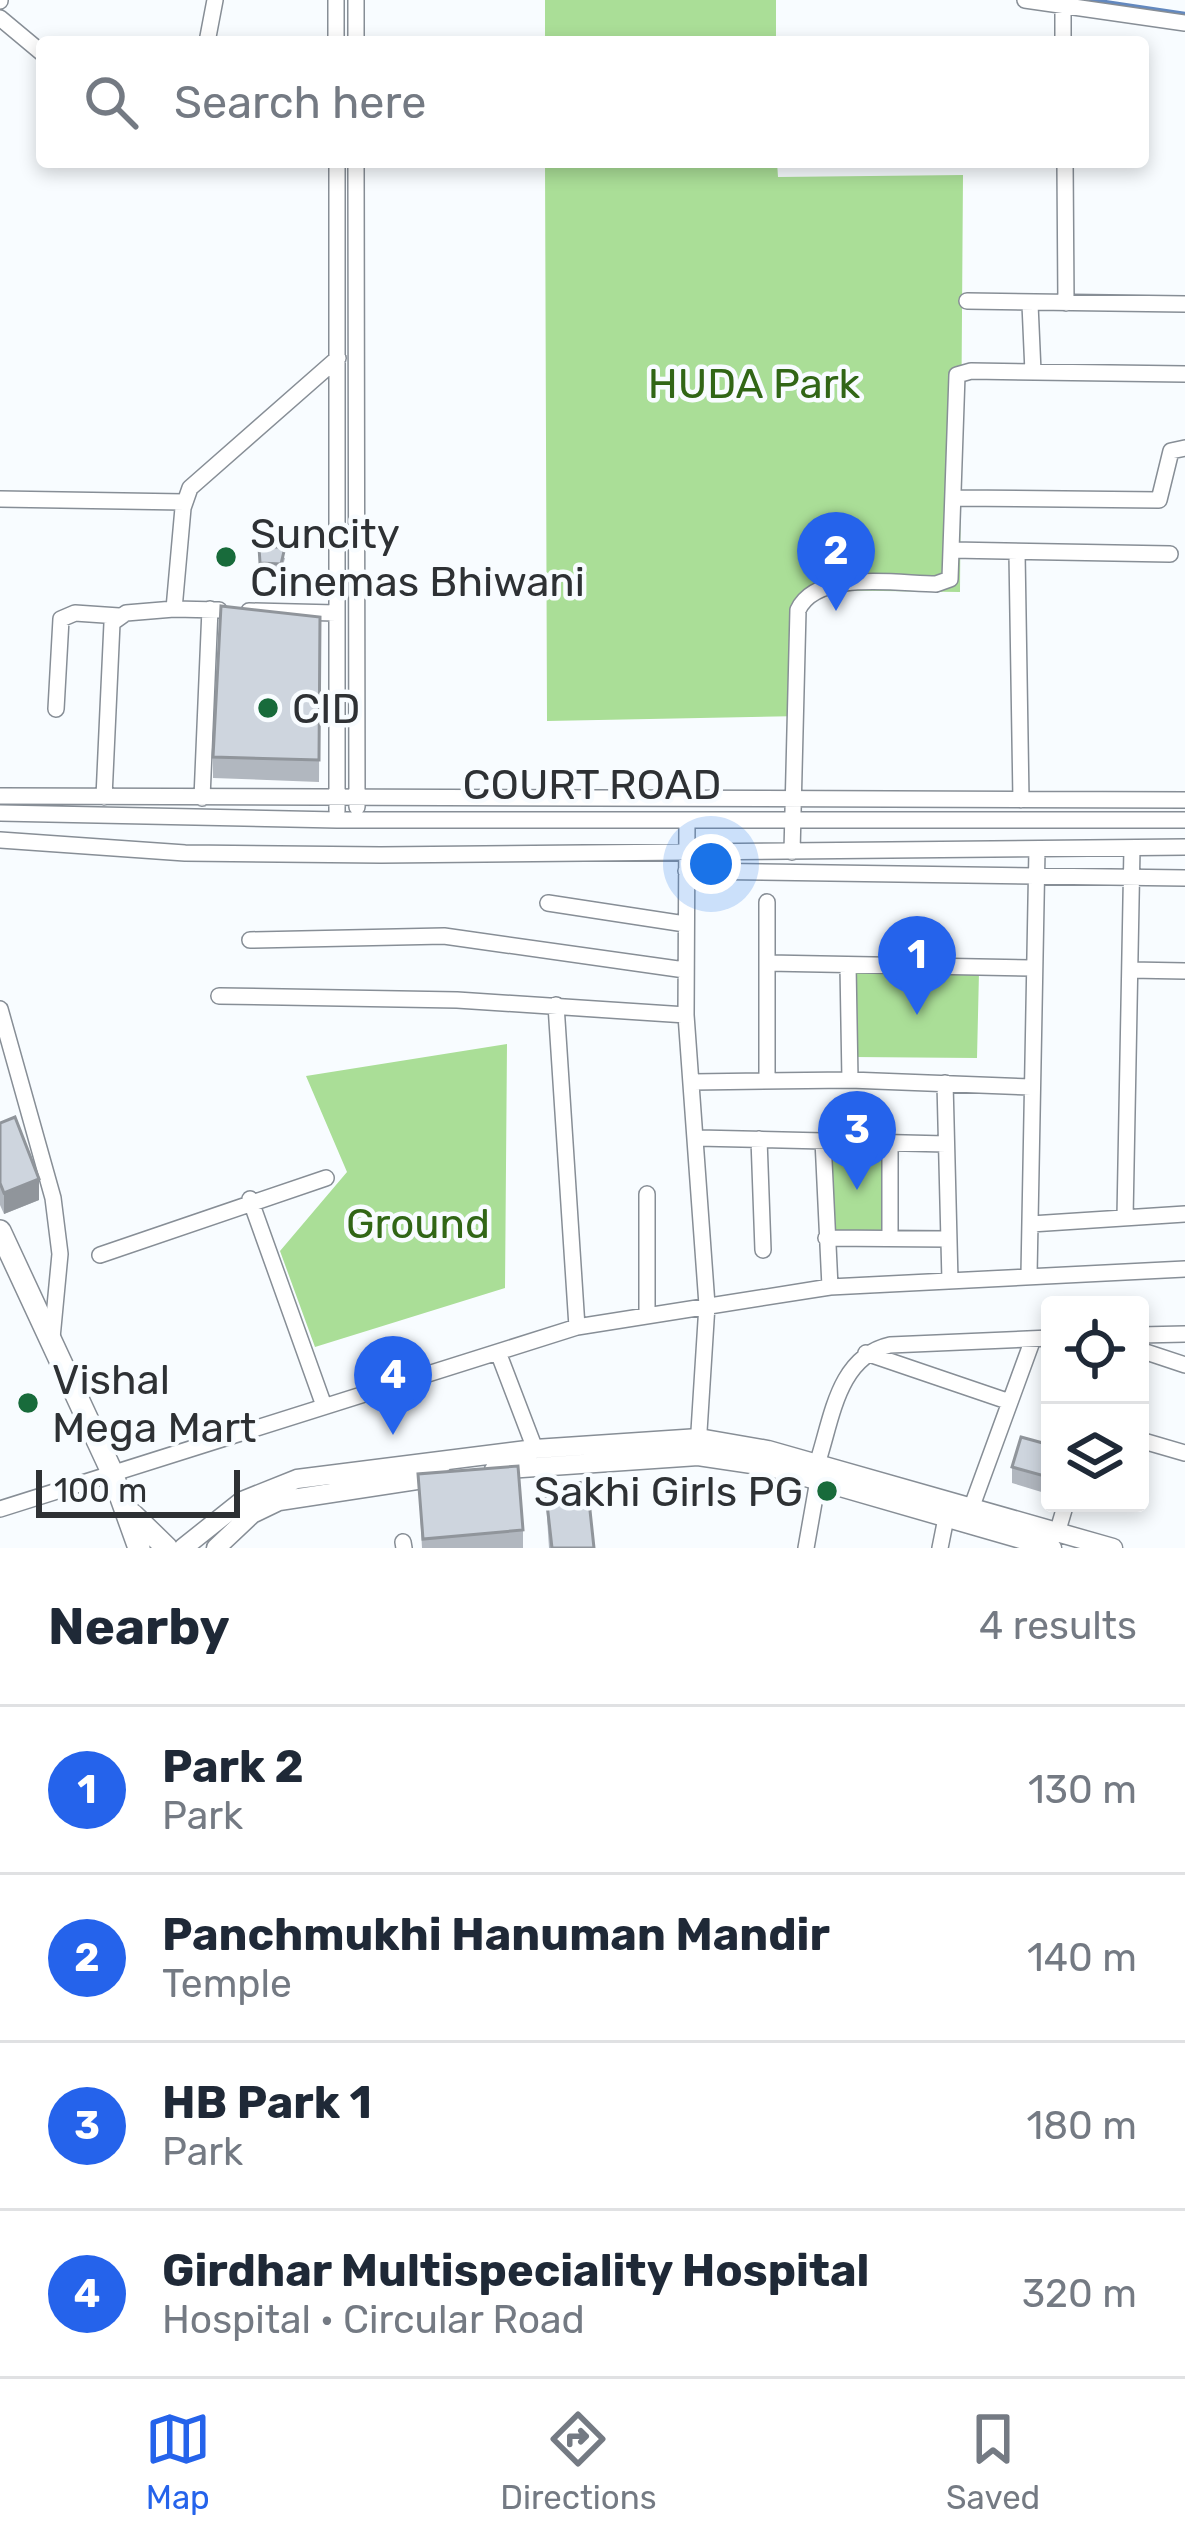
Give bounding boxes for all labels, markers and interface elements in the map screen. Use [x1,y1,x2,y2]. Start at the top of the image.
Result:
search box [36,36,1149,168]
icon: search [78,69,144,135]
text: Search here [174,76,426,129]
park label: HUDA Park [648,359,861,409]
place label: Suncity Cinemas Bhiwani [250,509,585,607]
pin: 2 [797,512,875,611]
marker: Suncity Cinemas Bhiwani [213,544,239,570]
place label: CID [292,684,360,734]
marker: CID [255,695,281,721]
street label: COURT ROAD [463,760,722,810]
your location [681,834,741,894]
pin: 1 [878,916,956,1015]
pin: 3 [818,1091,896,1190]
park label: Ground [346,1199,490,1249]
map controls [1041,1296,1149,1512]
button: locate [1041,1296,1149,1404]
pin: 4 [354,1336,432,1435]
place label: Vishal Mega Mart [52,1355,256,1453]
marker: Vishal Mega Mart [15,1390,41,1416]
button: layers [1041,1404,1149,1512]
scale bar [36,1464,240,1517]
place label: Sakhi Girls PG [534,1467,803,1517]
text: 100 m [54,1471,147,1510]
marker: Sakhi Girls PG [814,1478,840,1504]
text: Nearby [48,1596,230,1657]
text: 4 results [979,1603,1137,1649]
text: Park 2 [162,1740,304,1793]
text: 1 [77,1767,97,1813]
text: 130 m [1028,1767,1137,1813]
text: Park [162,1793,243,1839]
text: Panchmukhi Hanuman Mandir [162,1908,830,1961]
text: 2 [74,1935,100,1981]
text: 140 m [1027,1935,1137,1981]
text: Temple [162,1961,292,2007]
text: HB Park 1 [162,2076,372,2129]
text: 3 [74,2103,100,2149]
text: 180 m [1027,2103,1137,2149]
text: Park [162,2129,243,2175]
text: Girdhar Multispeciality Hospital [162,2244,869,2297]
text: 4 [74,2271,100,2317]
text: 320 m [1022,2271,1137,2317]
text: Hospital · Circular Road [162,2297,585,2343]
tab: Map [145,2406,211,2517]
tab: Directions [500,2406,657,2517]
tab: Saved [946,2406,1040,2517]

